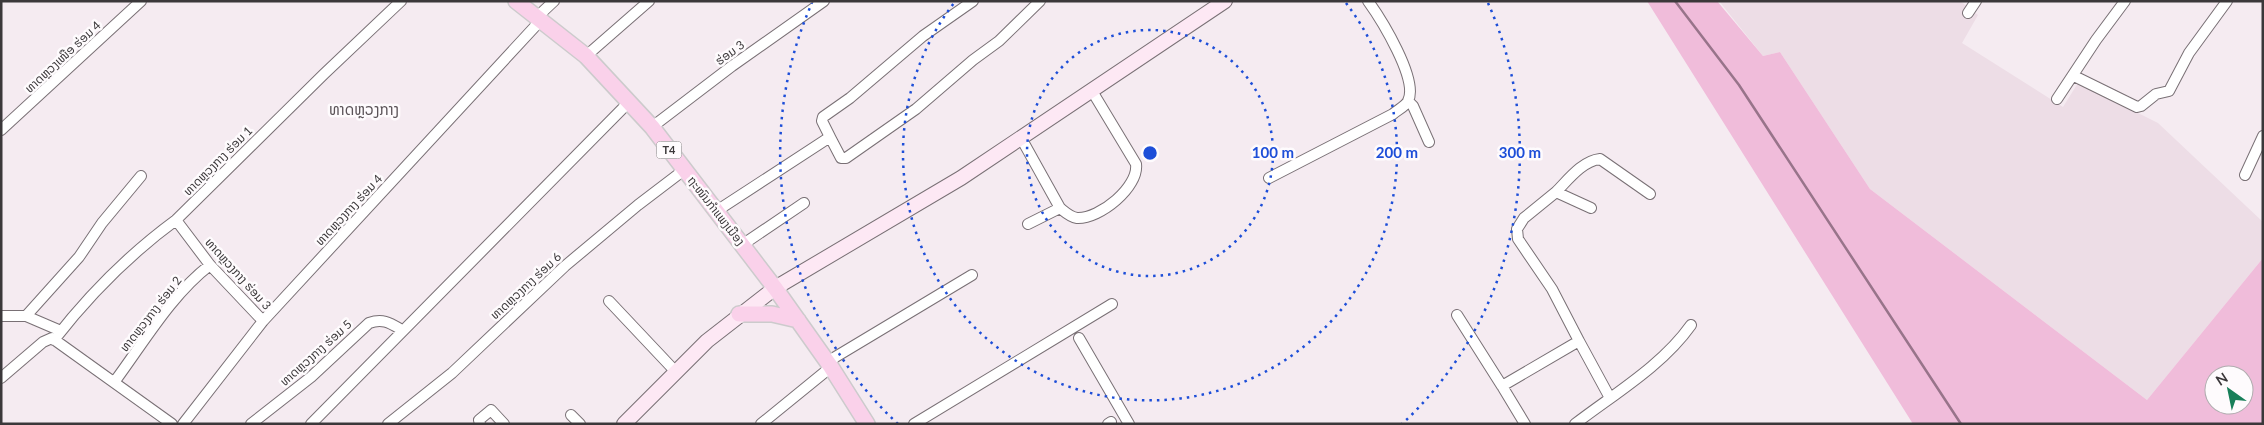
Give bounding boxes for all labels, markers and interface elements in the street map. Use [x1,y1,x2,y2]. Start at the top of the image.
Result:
street label: ທາດຫຼວງເໜືອ ຮ່ອມ 4 [22,18,104,96]
street label: ຮ່ອມ 3 [712,37,747,68]
district label: ທາດຫຼວງກາງ [329,100,399,119]
street label: ທາດຫຼວງກາງ ຮ່ອມ 1 [180,123,255,198]
road number: T4 [656,142,682,158]
text: 100 m [1252,143,1294,161]
text: 200 m [1376,143,1418,161]
text: 300 m [1499,143,1541,161]
centre of rings [1141,144,1159,162]
street label: ທາດຫຼວງກາງ ຮ່ອມ 4 [312,171,385,248]
street label: ຖະໜົນກຳແພງເມືອງ [685,173,748,248]
street label: ທາດຫຼວງກາງ ຮ່ອມ 3 [202,235,275,313]
street label: ທາດຫຼວງກາງ ຮ່ອມ 6 [487,249,564,322]
street label: ທາດຫຼວງກາງ ຮ່ອມ 2 [117,273,185,354]
street label: ທາດຫຼວງກາງ ຮ່ອມ 5 [277,316,355,389]
north arrow [2204,365,2254,415]
text: N [2212,369,2231,389]

